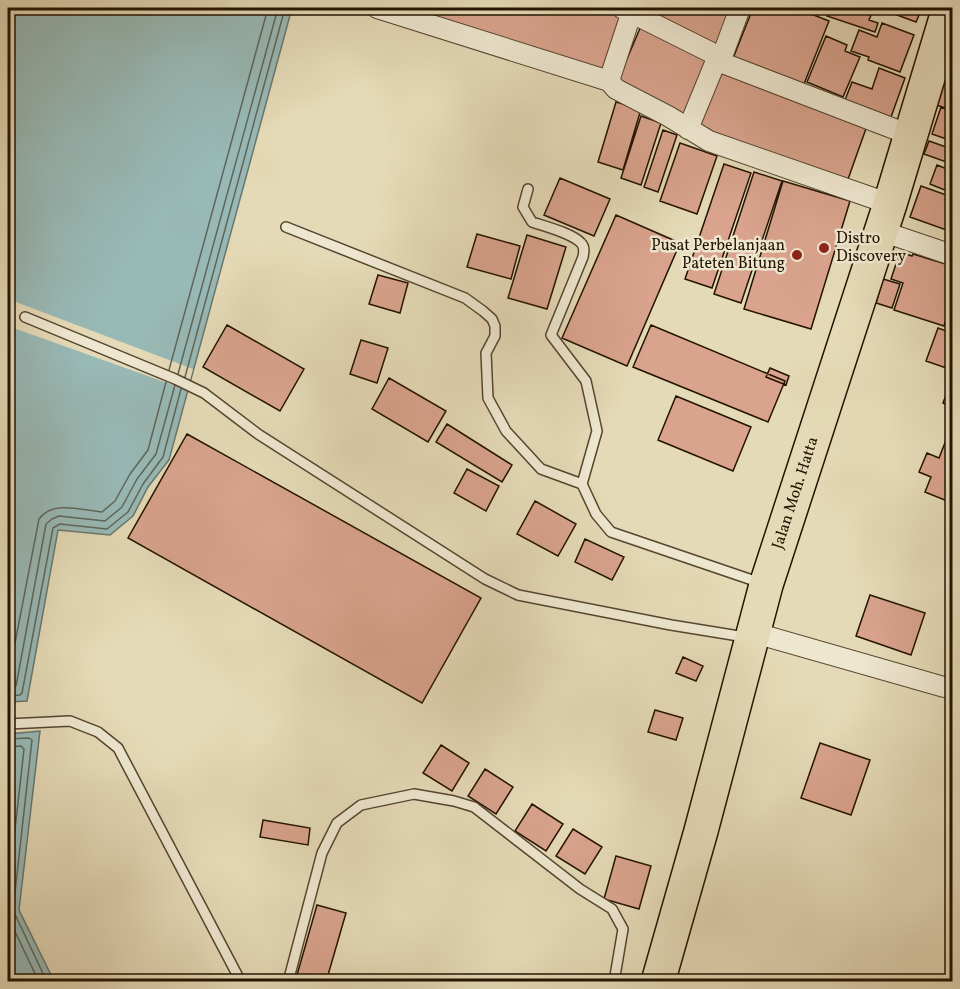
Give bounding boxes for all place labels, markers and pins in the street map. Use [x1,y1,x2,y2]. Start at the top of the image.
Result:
place label: Distro Discovery [836,228,906,268]
place label: Pusat Perbelanjaan Pateten Bitung [651,235,785,275]
marker: Distro Discovery [817,241,831,255]
marker: Pusat Perbelanjaan Pateten Bitung [790,248,804,262]

